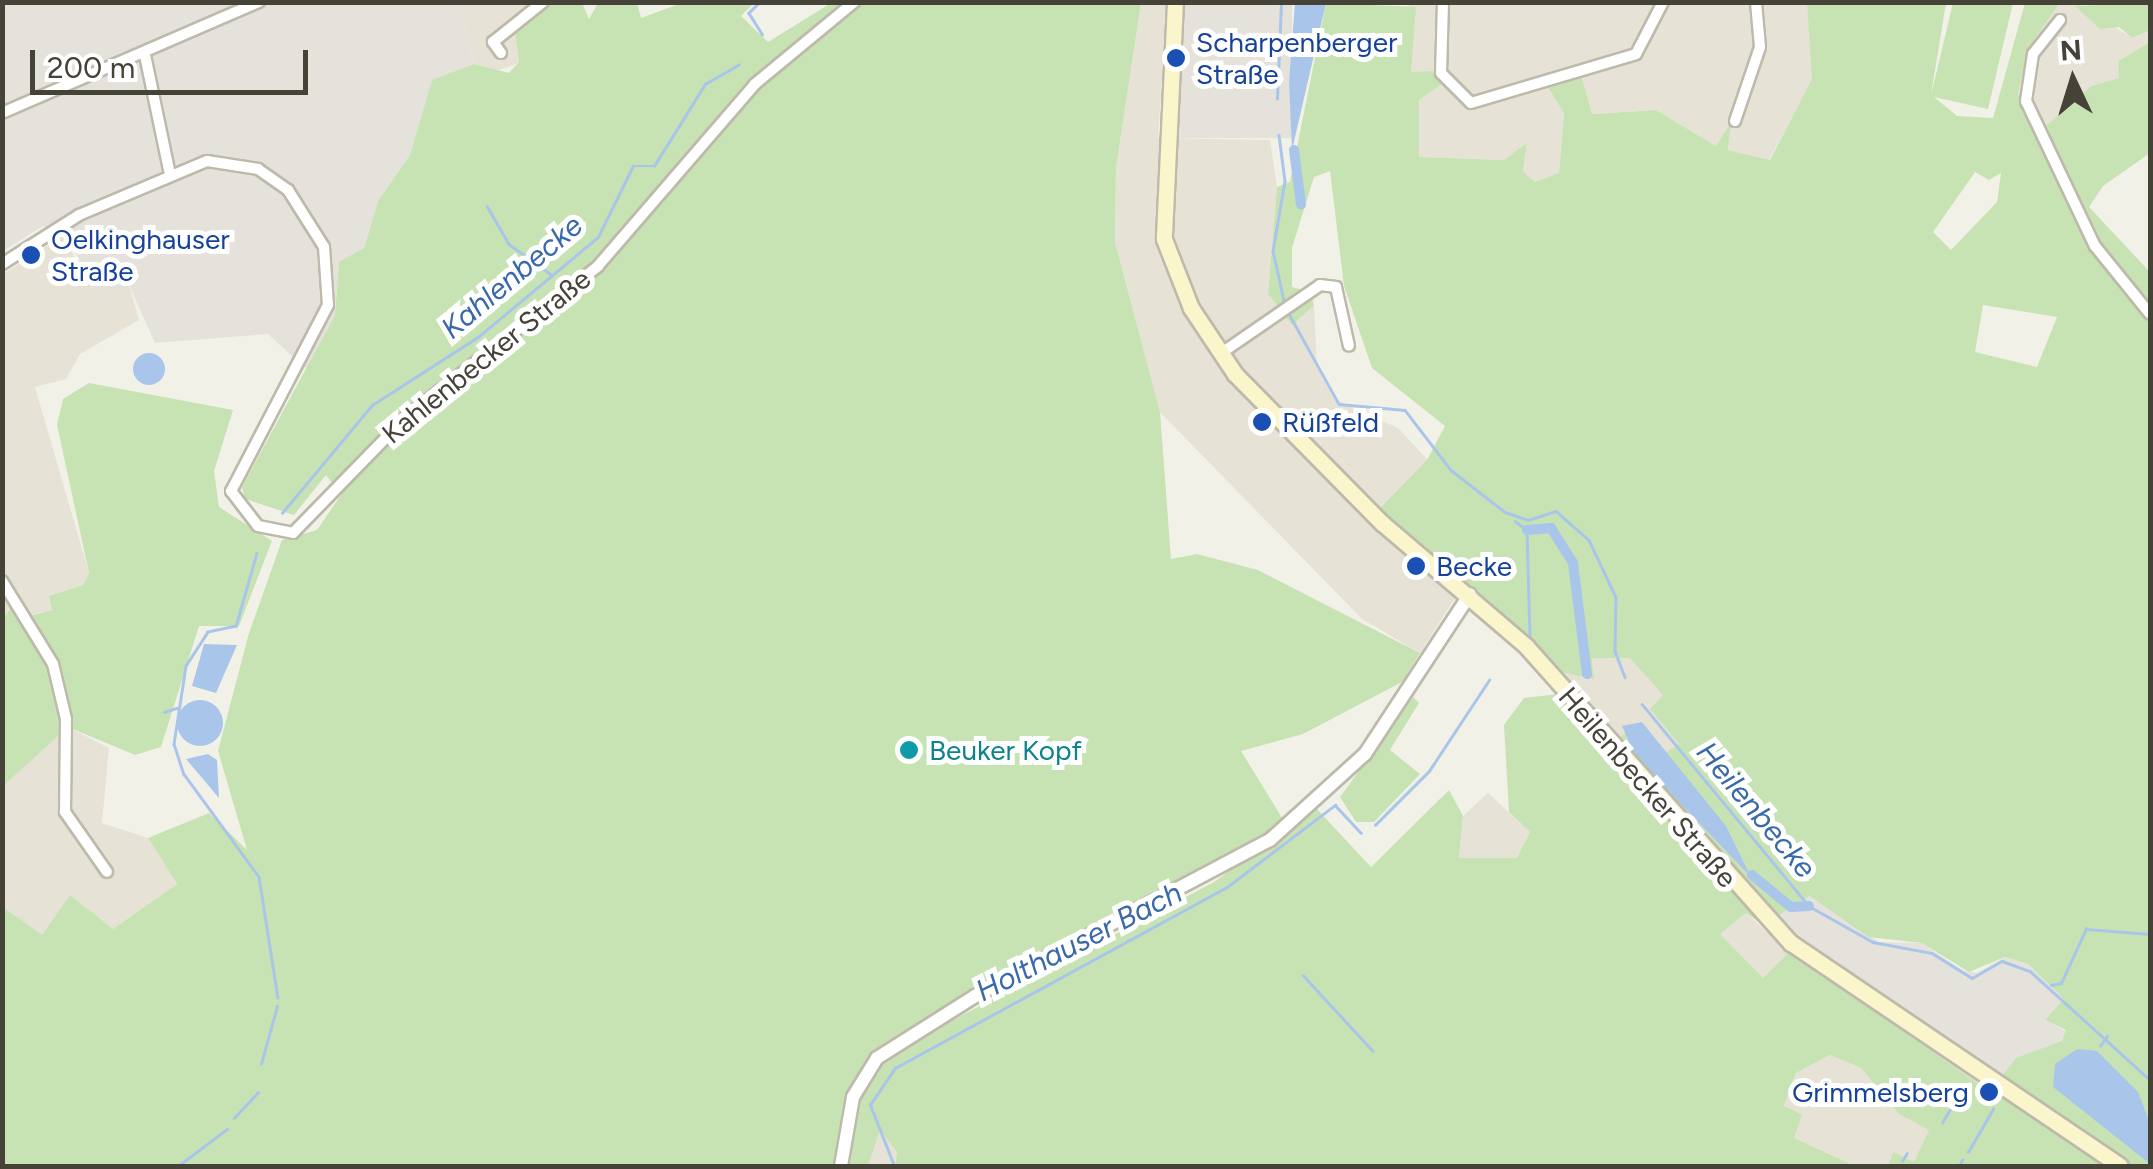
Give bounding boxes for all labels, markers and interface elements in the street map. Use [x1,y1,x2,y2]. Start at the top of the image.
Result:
place label: Scharpenberger Straße [1196,25,1398,91]
scale bar [35,30,312,92]
north arrow [2023,30,2123,130]
text: N [2059,32,2083,68]
marker: Scharpenberger Straße [1165,47,1187,69]
text: 200 m [47,49,135,86]
water label: Kahlenbecke [434,208,590,346]
place label: Oelkinghauser Straße [51,222,230,288]
marker: Oelkinghauser Straße [20,244,42,266]
street label: Kahlenbecker Straße [375,262,597,450]
place label: Rüßfeld [1282,405,1379,439]
marker: Rüßfeld [1251,411,1273,433]
place label: Becke [1436,549,1512,583]
marker: Becke [1405,555,1427,577]
street label: Heilenbecker Straße [1552,680,1744,894]
place label: Beuker Kopf [929,733,1082,767]
water label: Heilenbecke [1689,735,1823,885]
marker: Beuker Kopf [898,739,920,761]
water label: Holthauser Bach [970,875,1188,1009]
place label: Grimmelsberg [1792,1075,1969,1109]
marker: Grimmelsberg [1978,1081,2000,1103]

